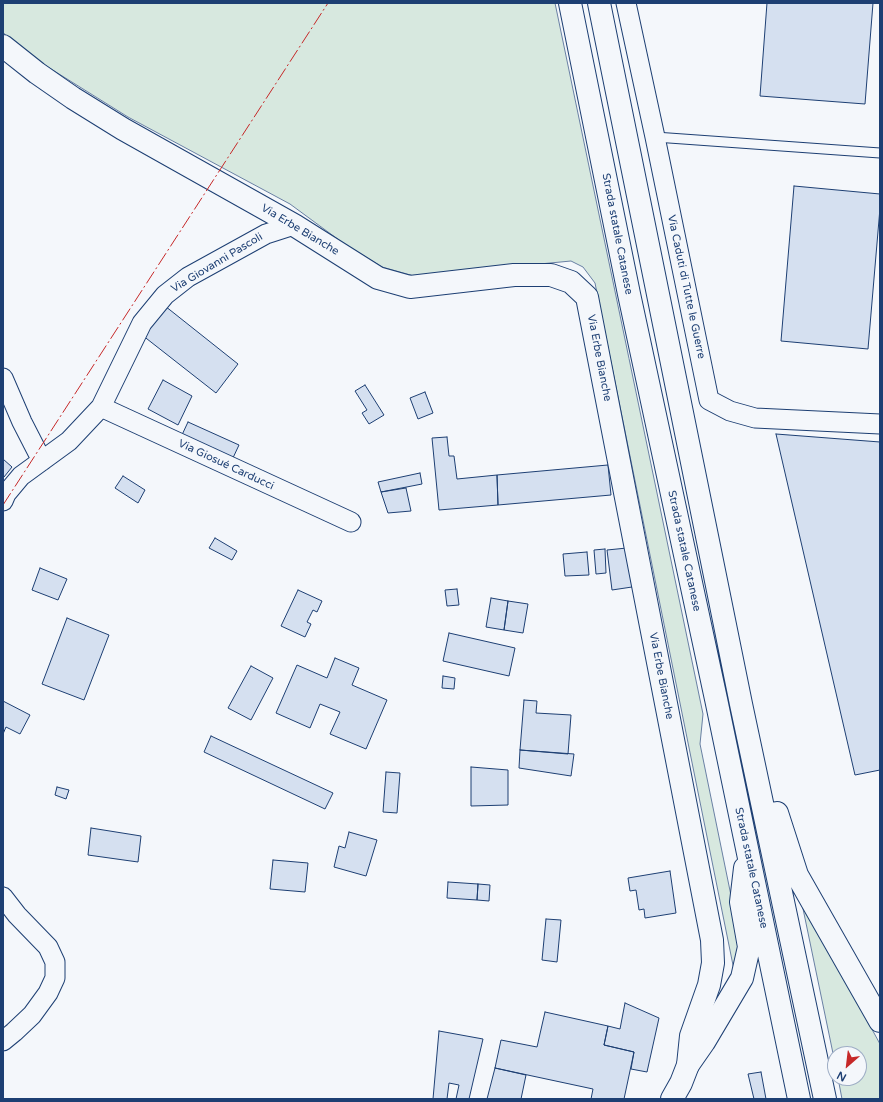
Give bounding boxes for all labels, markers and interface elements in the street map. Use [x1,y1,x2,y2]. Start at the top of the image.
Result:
street label: Strada statale Catanese [599,172,635,296]
street label: Via Erbe Bianche [259,202,341,258]
street label: Via Caduti di Tutte le Guerre [664,214,708,360]
street label: Via Giovanni Pascoli [169,230,265,296]
street label: Via Erbe Bianche [584,313,614,403]
street label: Via Giosué Carducci [176,437,276,493]
street label: Strada statale Catanese [665,489,703,613]
street label: Via Erbe Bianche [646,631,676,721]
street label: Strada statale Catanese [732,806,770,930]
north arrow [827,1046,867,1086]
text: N [835,1068,849,1084]

